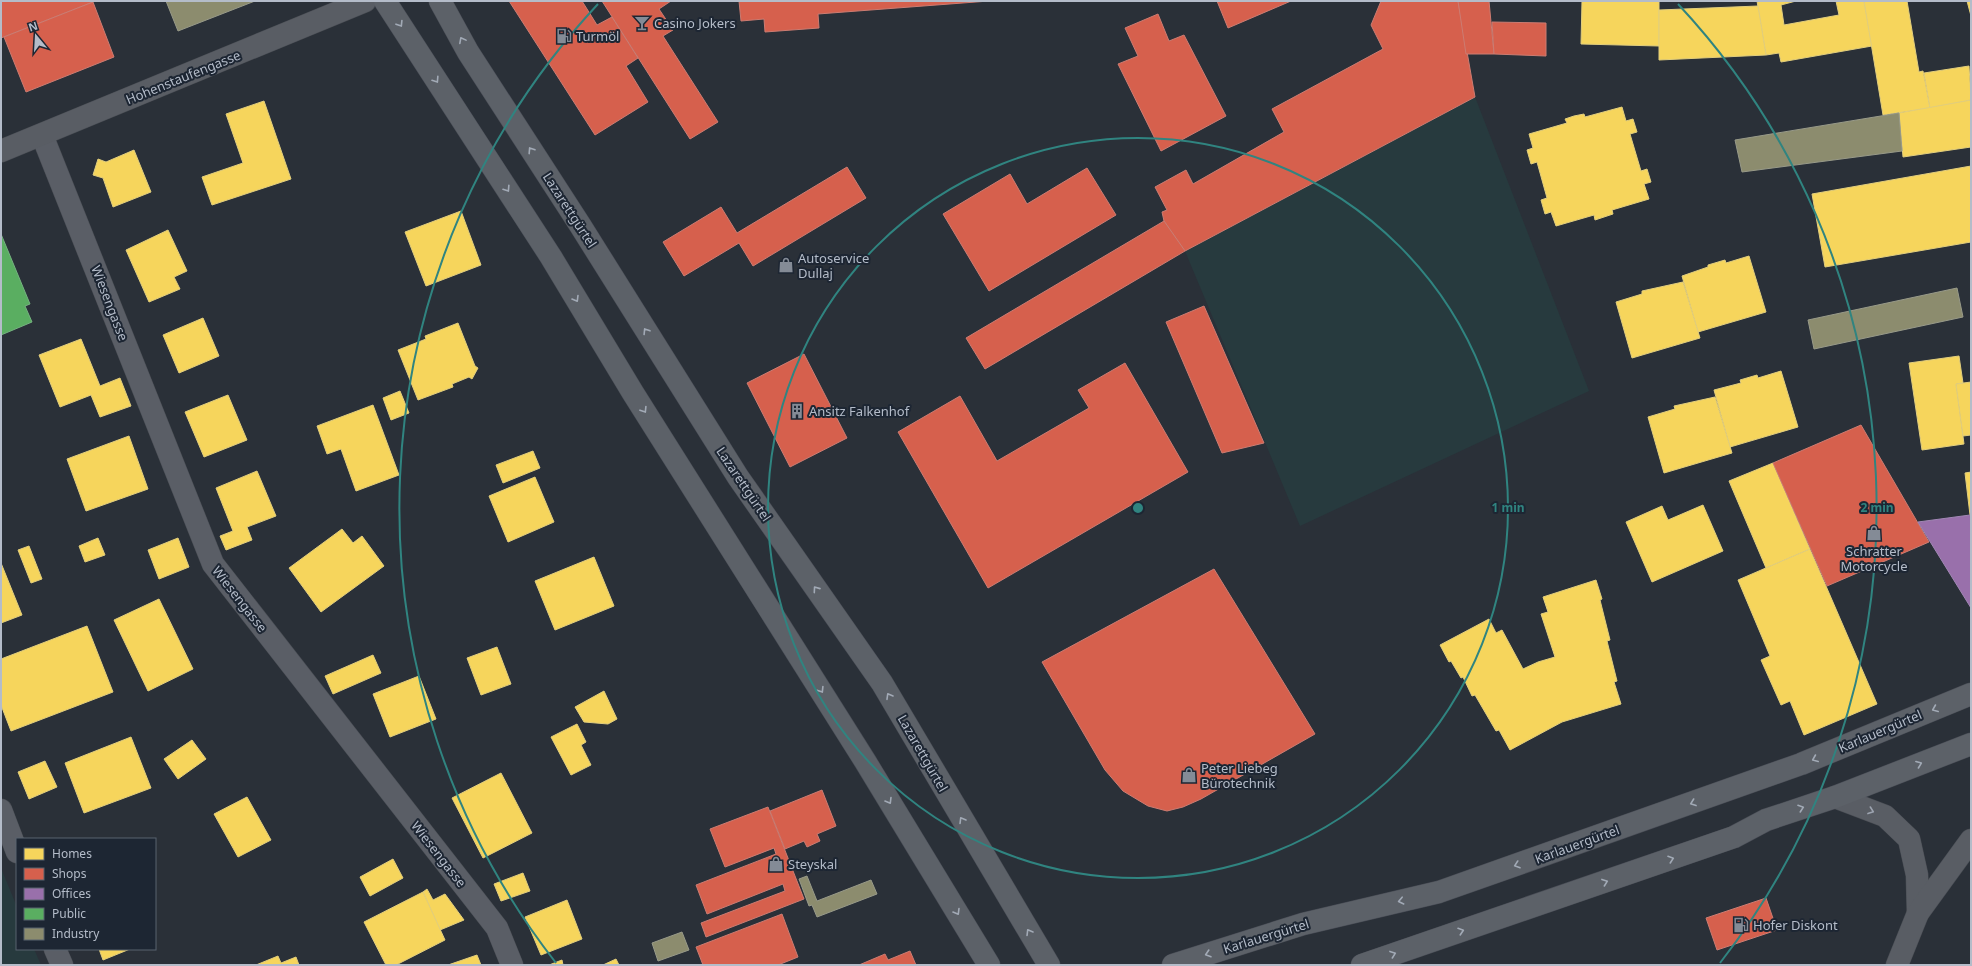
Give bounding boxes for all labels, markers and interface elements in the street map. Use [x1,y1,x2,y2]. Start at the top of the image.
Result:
bar icon: Casino Jokers [633,14,651,32]
place label: Casino Jokers [654,14,736,32]
north arrow [16,16,56,56]
text: N [26,17,39,35]
one-way arrow [395,20,403,27]
fuel station icon: Turmöl [555,27,573,45]
place label: Turmöl [576,27,619,45]
one-way arrow [459,37,467,45]
street label: Hohenstaufengasse [123,46,243,108]
one-way arrow [431,76,439,83]
one-way arrow [529,147,536,154]
street label: Lazarettgürtel [539,169,601,251]
one-way arrow [502,185,510,192]
place label: Autoservice Dullaj [798,249,869,282]
shop icon: Autoservice Dullaj [777,256,795,274]
street label: Wiesengasse [87,263,133,343]
one-way arrow [572,295,579,302]
one-way arrow [643,328,651,335]
building icon: Ansitz Falkenhof [788,402,806,420]
place label: Ansitz Falkenhof [809,402,911,420]
one-way arrow [639,406,647,413]
street label: Lazarettgürtel [712,443,776,525]
text: 1 min [1491,499,1525,516]
text: 2 min [1860,499,1894,516]
centre of rings [1131,501,1145,515]
shop icon: Schratter Motorcycle [1865,524,1883,542]
place label: Schratter Motorcycle [1840,542,1908,575]
street label: Wiesengasse [208,562,272,636]
one-way arrow [814,586,821,593]
one-way arrow [816,686,824,693]
one-way arrow [887,693,894,700]
one-way arrow [1932,704,1939,712]
street label: Karlauergürtel [1836,705,1924,757]
street label: Lazarettgürtel [894,711,952,795]
one-way arrow [1812,754,1819,762]
place label: Peter Liebeg Bürotechnik [1201,759,1278,792]
one-way arrow [1915,761,1922,769]
shop icon: Peter Liebeg Bürotechnik [1180,766,1198,784]
one-way arrow [885,797,892,804]
one-way arrow [1689,798,1696,806]
one-way arrow [1797,805,1804,813]
one-way arrow [1868,806,1875,815]
street label: Wiesengasse [407,817,471,891]
one-way arrow [959,817,967,824]
street label: Karlauergürtel [1532,820,1622,868]
legend [16,838,156,950]
text: Homes [52,845,92,862]
shop icon: Steyskal [767,855,785,873]
place label: Steyskal [788,855,837,873]
one-way arrow [1668,855,1675,864]
one-way arrow [1514,860,1521,868]
text: Shops [52,865,87,882]
one-way arrow [1601,879,1608,887]
text: Offices [52,885,91,902]
one-way arrow [1398,896,1404,904]
text: Public [52,905,86,922]
one-way arrow [952,908,959,915]
street label: Karlauergürtel [1221,914,1311,958]
fuel station icon: Hofer Diskont [1732,916,1750,934]
place label: Hofer Diskont [1753,916,1838,934]
text: Industry [52,925,100,942]
one-way arrow [1458,927,1465,935]
one-way arrow [1026,929,1034,936]
one-way arrow [1205,949,1212,958]
one-way arrow [1390,950,1397,958]

